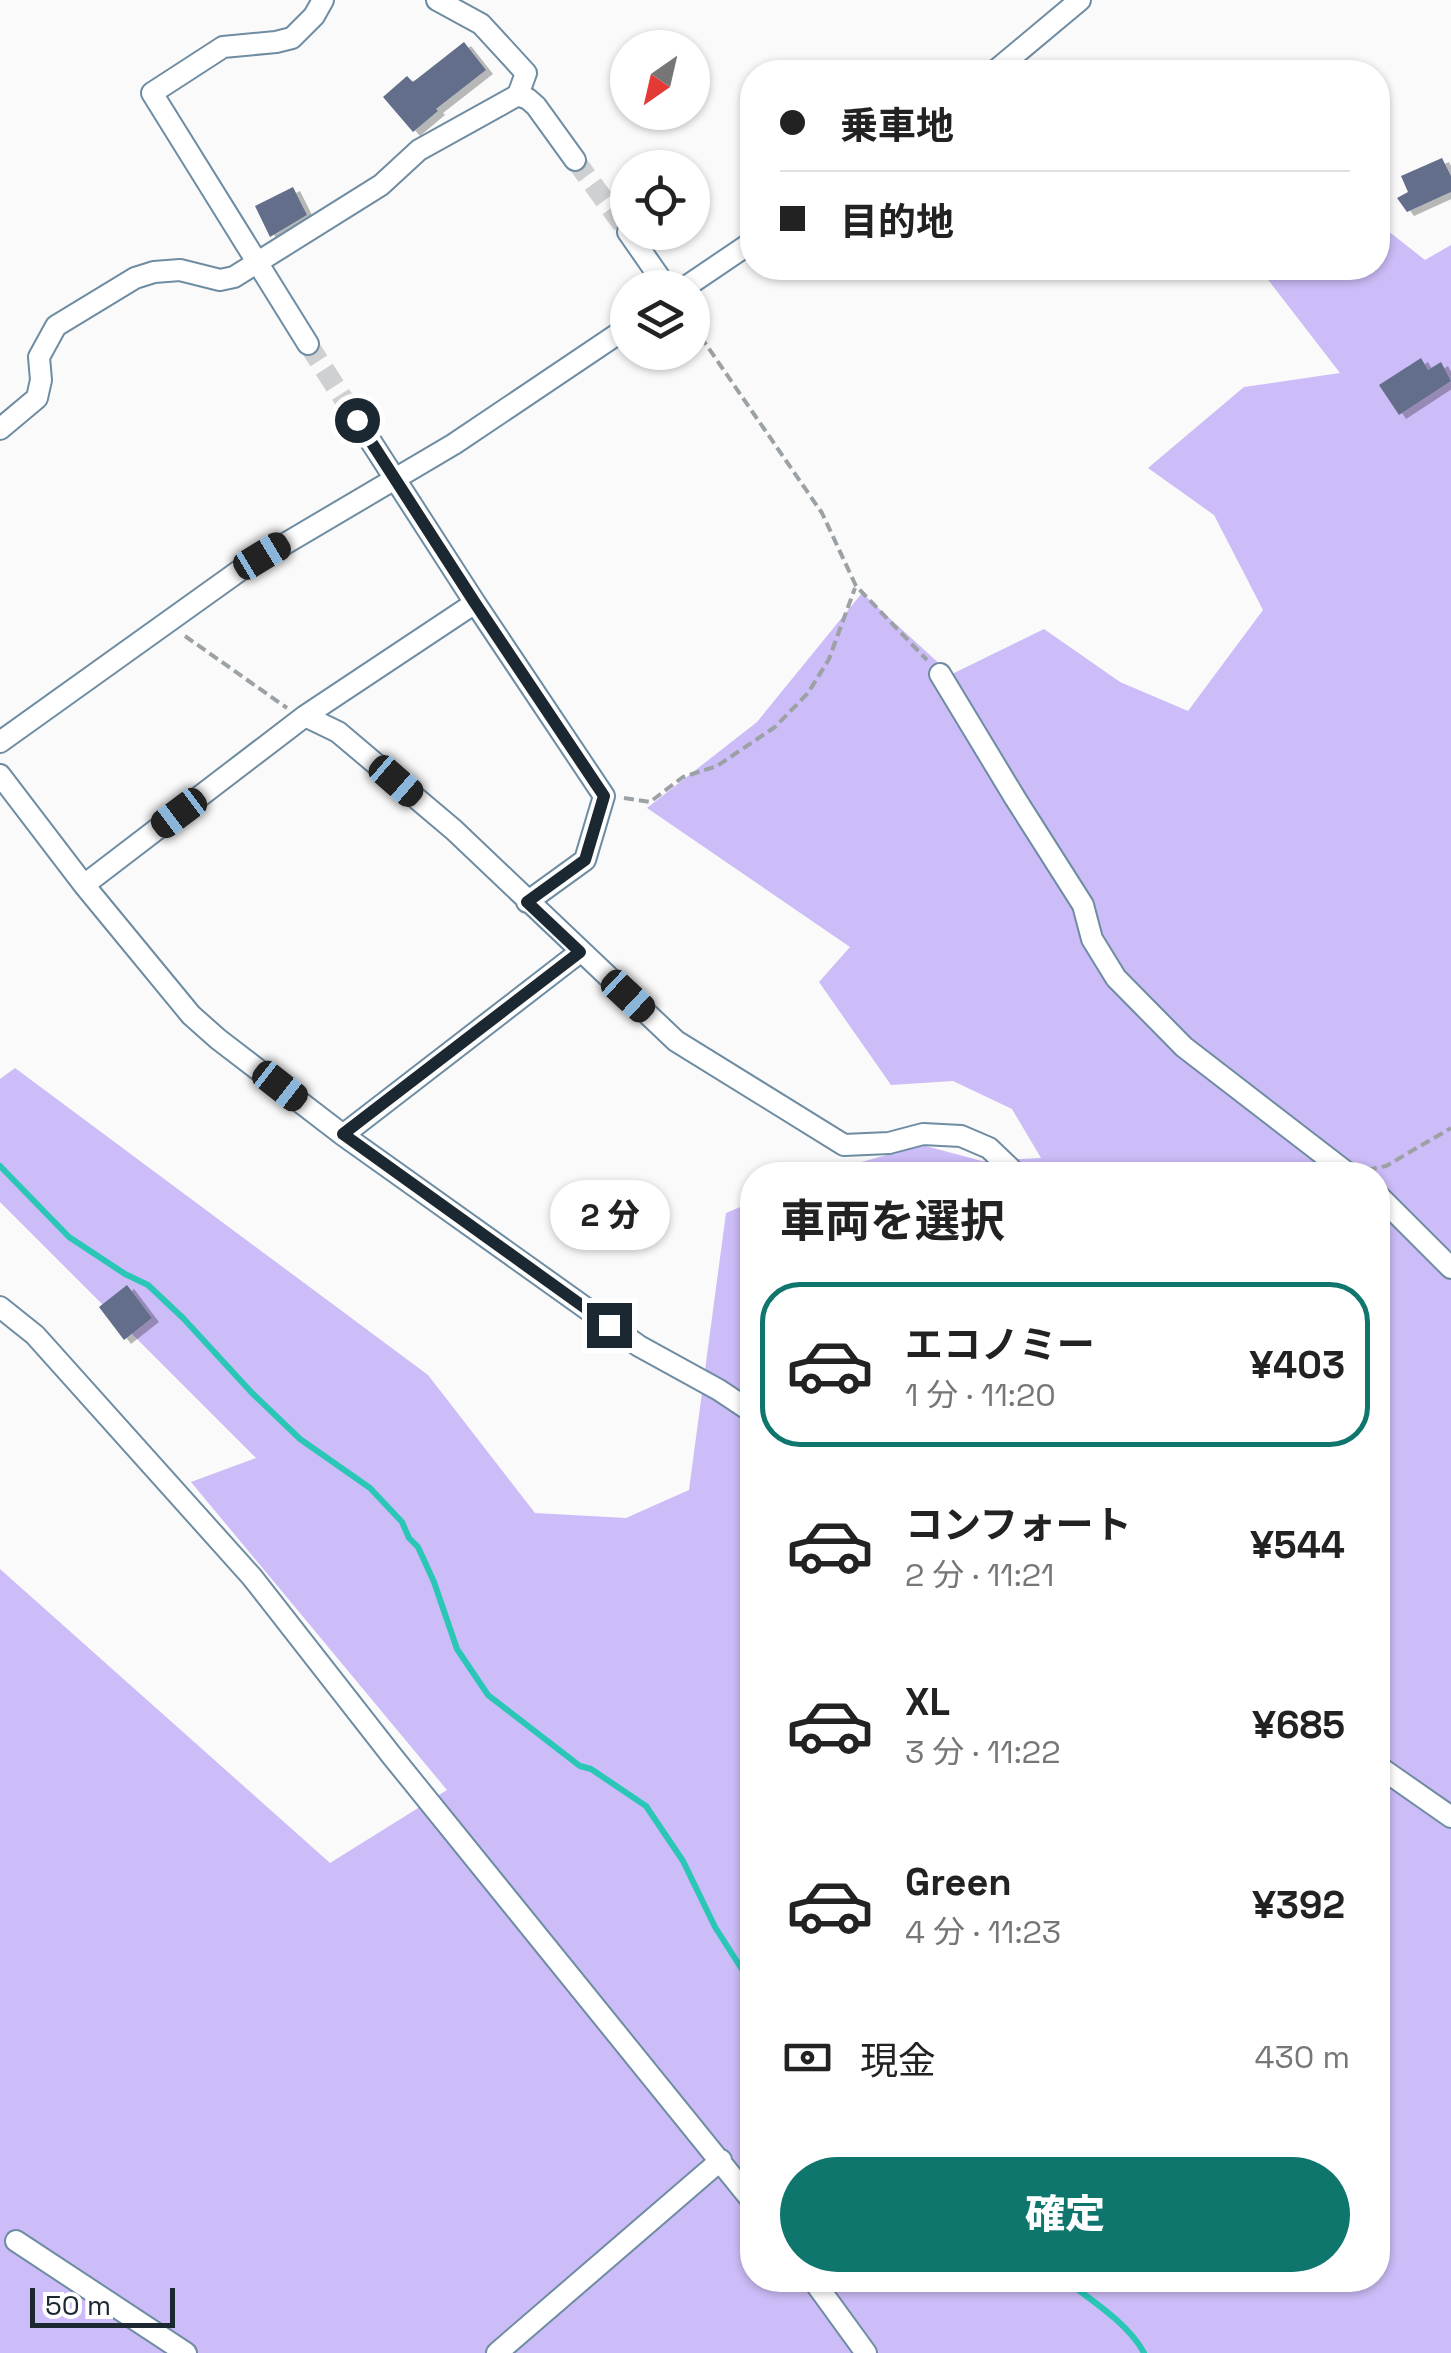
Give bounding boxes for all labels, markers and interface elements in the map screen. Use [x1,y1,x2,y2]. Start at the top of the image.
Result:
north arrow [610,30,710,130]
map controls [610,30,710,370]
text: 乗車地 [840,102,954,150]
button: locate [610,150,710,250]
text: 目的地 [840,198,954,246]
button: layers [610,270,710,370]
route start [335,398,380,443]
car [229,528,295,584]
car [364,750,428,812]
car [146,783,212,843]
car [596,965,660,1027]
car [247,1056,313,1116]
callout: 2 分 [549,1180,669,1250]
text: 車両を選択 [780,1193,1005,1250]
text: 2 分 [580,1195,640,1235]
route end [587,1303,632,1348]
icon: car [785,1320,875,1410]
text: エコノミー [905,1321,1095,1369]
text: ¥403 [1250,1341,1345,1389]
text: 1 分 · 11:20 [905,1375,1056,1415]
icon: car [785,1500,875,1590]
text: コンフォート [905,1501,1132,1549]
text: ¥544 [1250,1521,1345,1569]
text: 2 分 · 11:21 [905,1555,1054,1595]
text: XL [905,1678,950,1726]
icon: car [785,1680,875,1770]
text: ¥685 [1252,1701,1345,1749]
text: 3 分 · 11:22 [905,1732,1060,1772]
text: Green [905,1858,1012,1906]
icon: car [785,1860,875,1950]
text: ¥392 [1252,1881,1345,1929]
text: 4 分 · 11:23 [905,1912,1061,1952]
icon: cash [780,2030,835,2085]
text: 現金 [860,2037,936,2085]
text: 430 m [1254,2037,1350,2077]
button: 確定 [780,2157,1350,2272]
scale bar [30,2283,175,2328]
text: 50 m [45,2287,111,2323]

